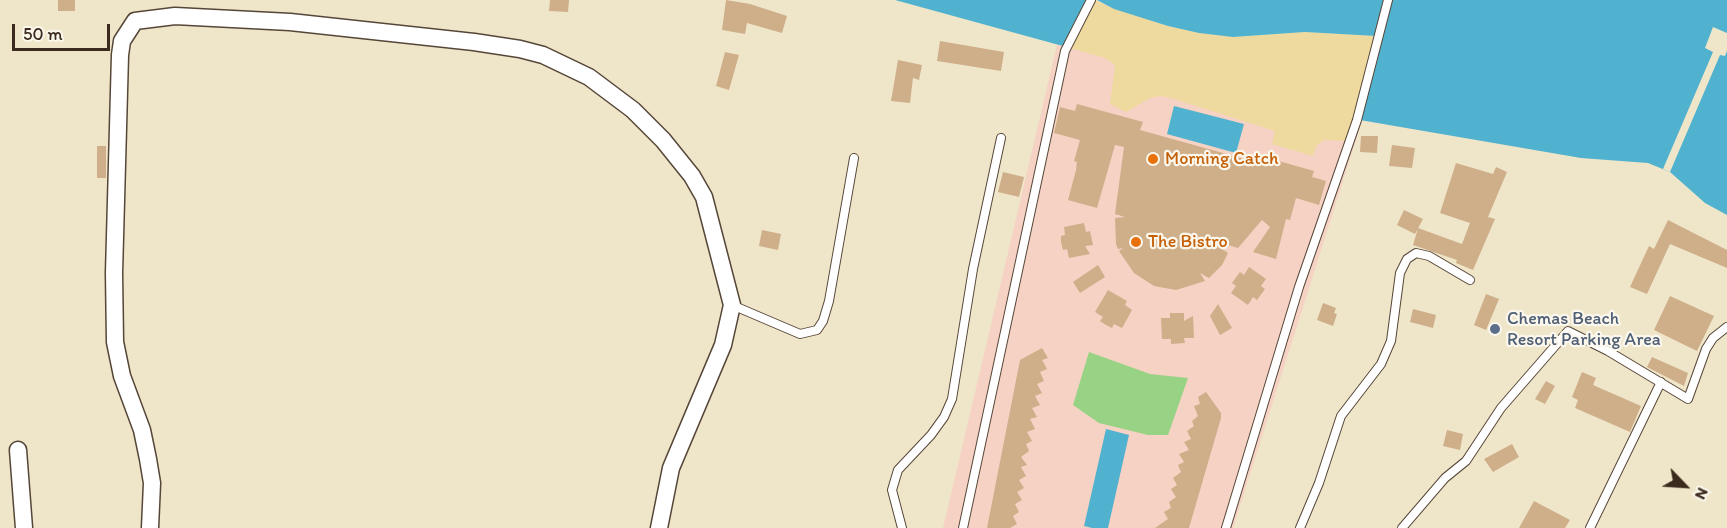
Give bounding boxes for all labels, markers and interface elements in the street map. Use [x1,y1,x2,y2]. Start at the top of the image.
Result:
scale bar [15,12,112,50]
text: 50 m [23,23,63,45]
place label: Morning Catch [1165,148,1279,170]
marker: Morning Catch [1146,152,1160,166]
place label: The Bistro [1148,231,1228,253]
marker: The Bistro [1129,235,1143,249]
place label: Chemas Beach Resort Parking Area [1507,308,1661,350]
marker: Chemas Beach Resort Parking Area [1488,322,1502,336]
north arrow [1655,456,1715,516]
text: N [1691,485,1713,503]

